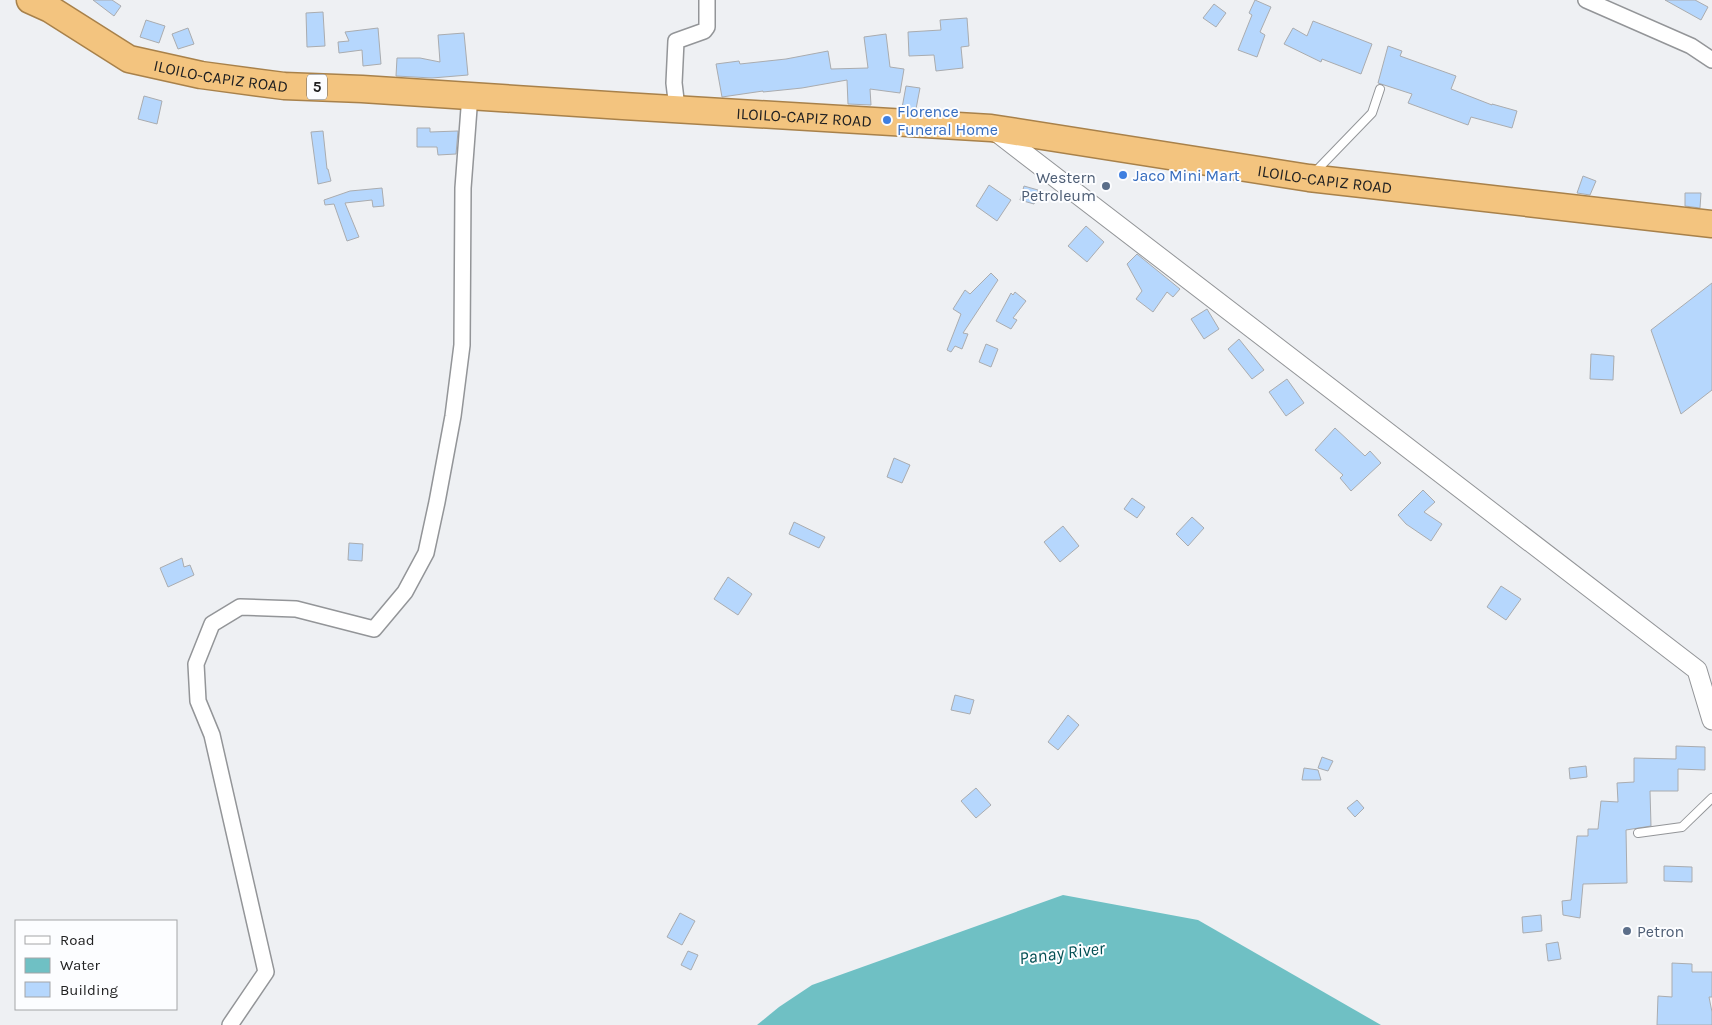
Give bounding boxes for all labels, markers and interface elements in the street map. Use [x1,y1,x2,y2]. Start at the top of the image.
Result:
street label: ILOILO-CAPIZ ROAD [152,55,289,96]
road number: 5 [307,74,327,100]
place label: Florence Funeral Home [897,102,998,139]
street label: ILOILO-CAPIZ ROAD [736,103,872,130]
marker: Florence Funeral Home [881,114,893,126]
street label: ILOILO-CAPIZ ROAD [1256,161,1393,197]
place label: Jaco Mini Mart [1133,166,1240,185]
place label: Western Petroleum [1021,168,1096,205]
marker: Jaco Mini Mart [1117,169,1129,181]
marker: Western Petroleum [1100,180,1112,192]
legend [15,920,178,1010]
place label: Petron [1637,922,1684,941]
marker: Petron [1621,925,1633,937]
text: Road [60,931,95,949]
water label: Panay River [1018,937,1107,969]
text: Water [60,956,101,974]
text: Building [60,981,118,999]

